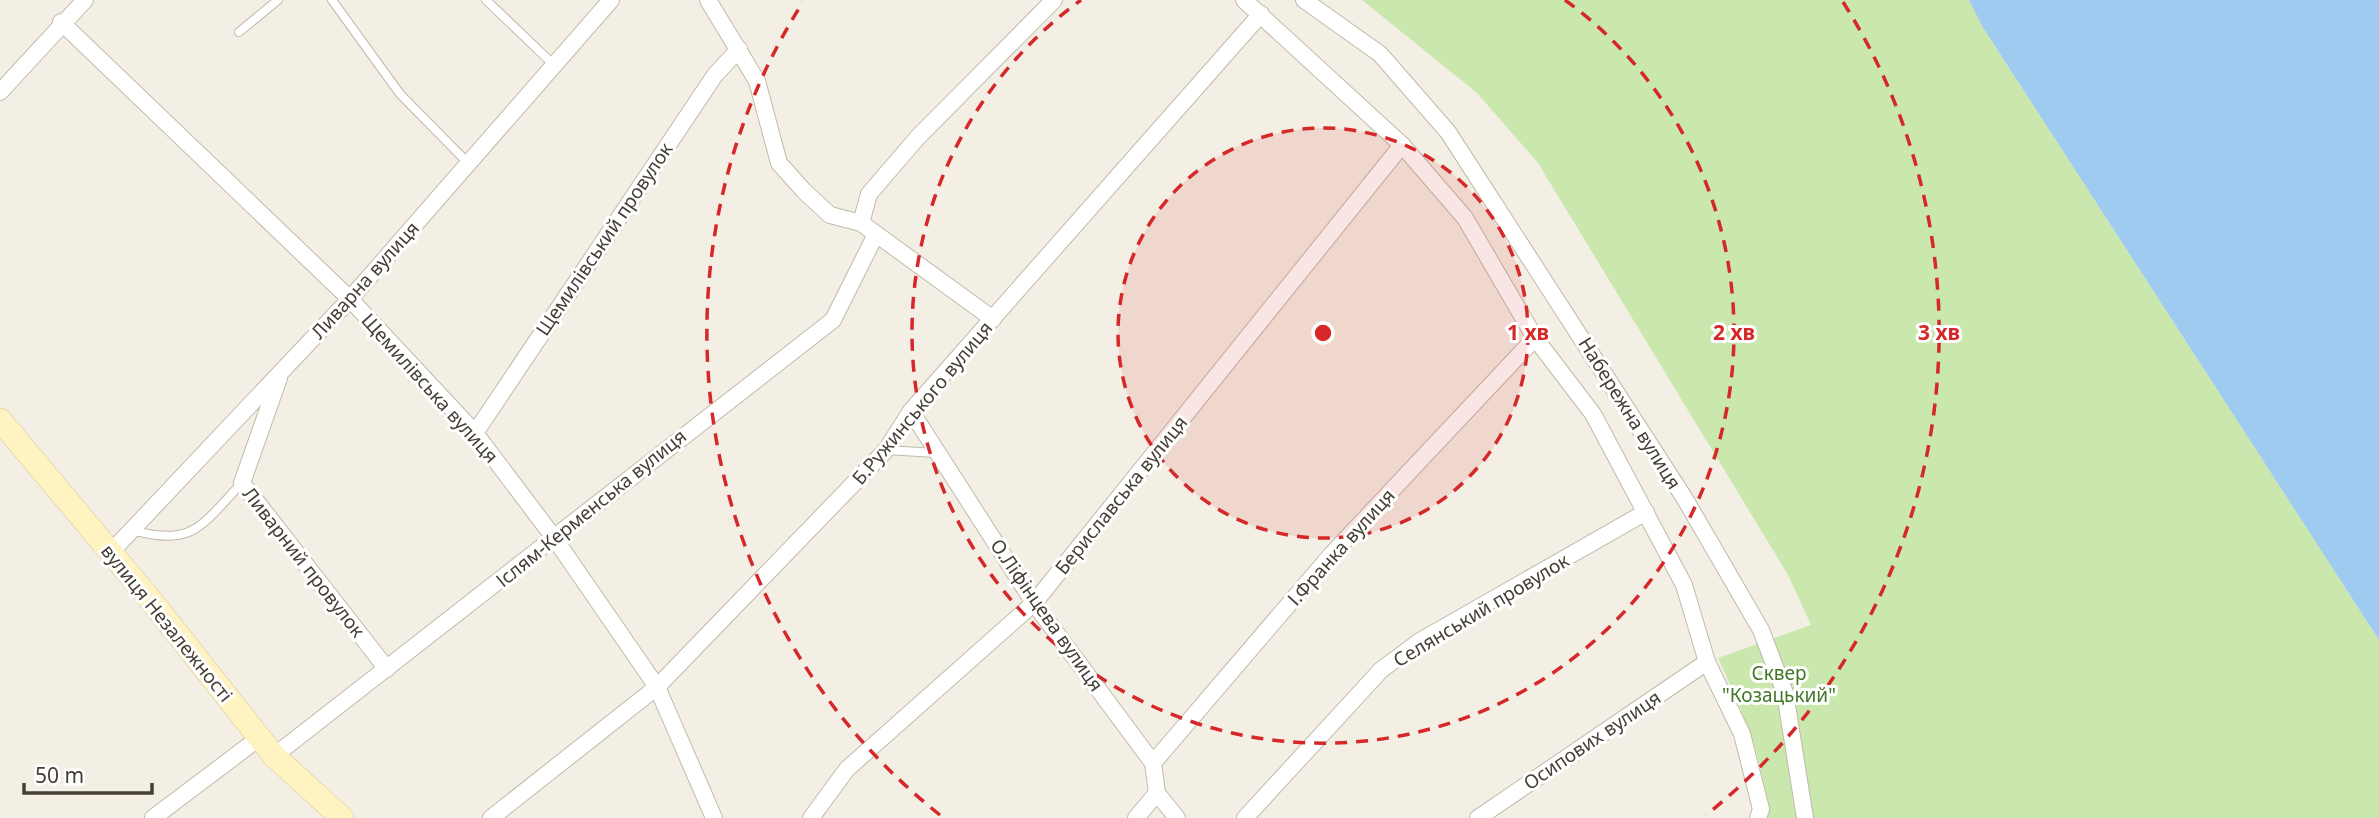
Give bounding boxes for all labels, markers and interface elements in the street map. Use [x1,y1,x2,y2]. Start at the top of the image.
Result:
street label: Щемилівський провулок [530,137,678,341]
street label: Ливарна вулиця [305,216,425,344]
street label: Щемилівська вулиця [356,308,504,468]
street label: Б.Ружинського вулиця [846,316,998,490]
text: 1 хв [1507,318,1549,346]
text: 2 хв [1713,318,1755,346]
text: 3 хв [1918,318,1960,346]
centre of rings [1311,321,1335,345]
street label: Набережна вулиця [1573,332,1687,494]
street label: Бериславська вулиця [1049,410,1193,580]
street label: Іслям-Керменська вулиця [491,423,691,593]
street label: Ливарний провулок [237,481,371,643]
street label: І.Франка вулиця [1281,483,1401,611]
street label: О.Ліфінцева вулиця [985,534,1109,696]
street label: вулиця Незалежності [95,539,239,707]
street label: Селянський провулок [1388,547,1574,673]
park label: Сквер "Козацький" [1722,660,1836,708]
street label: Осипових вулиця [1518,684,1666,796]
scale bar [24,752,152,796]
text: 50 m [35,761,84,789]

